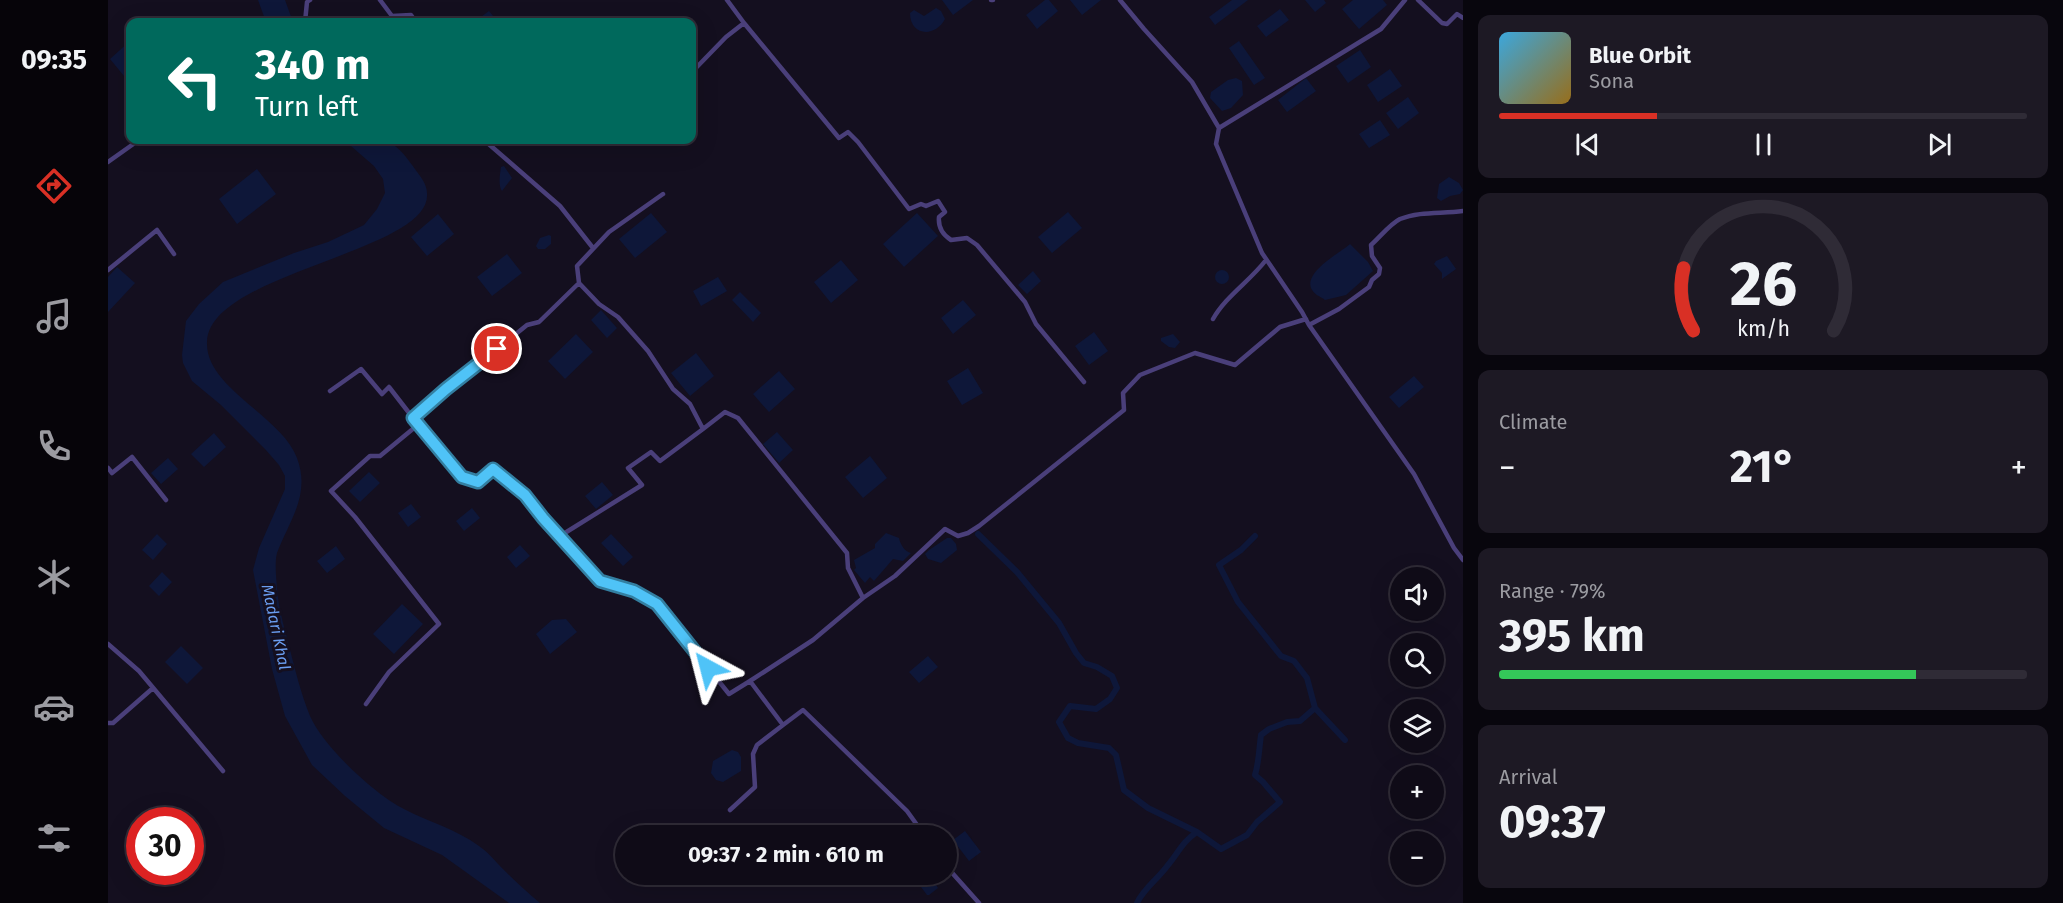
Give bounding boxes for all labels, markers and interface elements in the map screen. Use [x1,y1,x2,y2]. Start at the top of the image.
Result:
text: 340 m [255,40,371,90]
icon: left [156,42,234,120]
text: Blue Orbit [1589,42,1691,69]
text: 09:35 [21,44,87,76]
text: Sona [1589,69,1634,93]
text: Turn left [255,91,358,123]
icon: previous [1571,128,1604,161]
icon: pause [1747,128,1780,161]
icon: next [1923,128,1956,161]
icon: directions [33,165,75,207]
text: 26 [1729,247,1797,322]
icon: music [33,295,75,337]
text: km/h [1736,316,1790,342]
pin [471,323,522,374]
icon: arrive [480,332,513,365]
text: Climate [1499,410,1567,434]
icon: phone [33,425,75,467]
text: 21° [1730,440,1796,494]
text: − [1499,448,1516,488]
text: + [2011,448,2027,488]
icon: climate [33,556,75,598]
map controls [1390,567,1444,885]
button: sound [1390,567,1444,621]
text: Range · 79% [1499,579,1605,603]
water label: Madari Khal [258,582,294,672]
text: 395 km [1499,609,1645,663]
button: search [1390,633,1444,687]
position arrow [676,636,740,700]
icon: car [33,686,75,728]
button: layers [1390,699,1444,753]
button: + [1390,765,1444,819]
text: Arrival [1499,765,1558,789]
text: 09:37 [1499,795,1606,849]
speed limit sign: 30 [126,807,204,885]
icon: filters [33,817,75,859]
button: − [1390,831,1444,885]
text: 09:37 · 2 min · 610 m [688,841,884,868]

